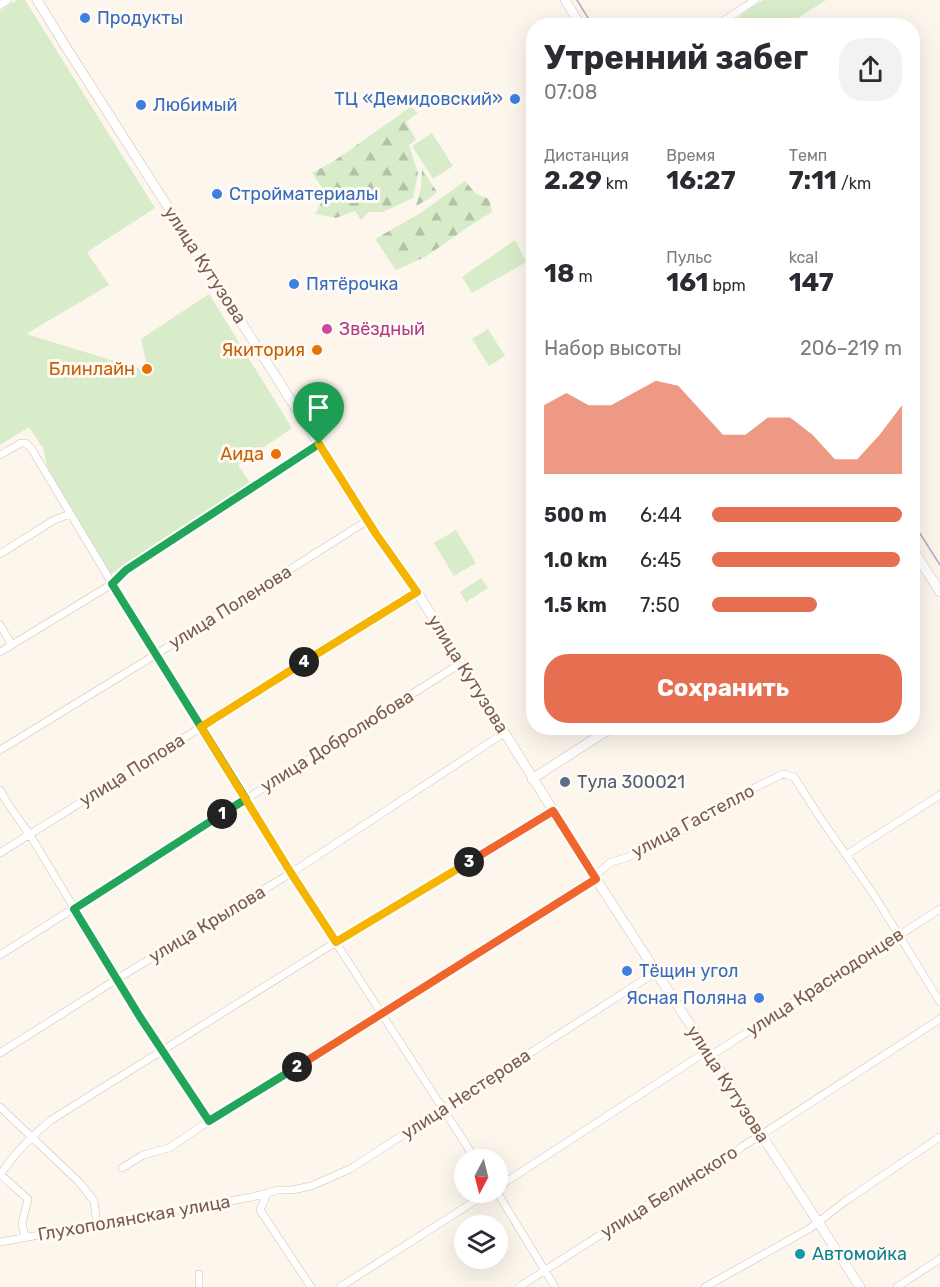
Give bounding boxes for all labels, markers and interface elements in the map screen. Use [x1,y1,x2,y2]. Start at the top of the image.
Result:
place label: Продукты [97,7,183,29]
marker: Продукты [78,11,92,25]
text: Утренний забег [544,38,808,77]
button: share [839,38,902,101]
text: 07:08 [544,80,598,104]
place label: ТЦ «Демидовский» [334,88,503,110]
marker: ТЦ «Демидовский» [508,92,522,106]
place label: Любимый [153,94,237,116]
marker: Любимый [134,98,148,112]
text: Дистанция [544,146,629,165]
text: Время [666,146,715,165]
text: Темп [789,146,827,165]
text: 2.29 [544,165,602,196]
text: 16:27 [666,165,736,196]
text: 7:11 [789,165,837,196]
text: km [602,174,628,193]
text: /km [837,174,871,193]
place label: Стройматериалы [229,183,379,205]
marker: Стройматериалы [210,187,224,201]
street label: улица Кутузова [159,202,251,328]
text: Пульс [666,248,712,267]
text: kcal [789,248,818,267]
text: 18 [544,258,575,289]
text: m [575,267,593,286]
text: 161 [666,267,709,298]
text: 147 [789,267,834,298]
place label: Пятёрочка [306,273,399,295]
text: bpm [709,276,746,295]
marker: Пятёрочка [287,277,301,291]
place label: Звёздный [339,318,425,340]
marker: Звёздный [320,322,334,336]
text: Набор высоты [544,336,682,360]
text: 206–219 m [800,336,902,360]
place label: Якитория [221,339,305,361]
marker: Якитория [310,343,324,357]
place label: Блинлайн [49,358,135,380]
marker: Блинлайн [140,362,154,376]
pin [293,382,344,444]
icon: arrive [302,391,335,424]
place label: Аида [220,443,264,465]
marker: Аида [269,447,283,461]
text: 500 m [544,503,607,527]
text: 6:44 [640,503,682,527]
text: 1.0 km [544,548,607,572]
text: 6:45 [640,548,681,572]
street label: улица Поленова [164,560,296,654]
text: 1.5 km [544,593,607,617]
text: 7:50 [640,593,680,617]
street label: улица Кутузова [423,611,513,737]
pin: 4 [289,647,319,677]
text: 4 [299,652,309,671]
button: Сохранить [544,654,902,723]
street label: улица Добролюбова [256,685,418,797]
street label: улица Попова [75,729,189,811]
place label: Тула 300021 [577,771,685,793]
marker: Тула 300021 [558,775,572,789]
street label: улица Гастелло [628,779,758,863]
pin: 1 [207,799,237,829]
text: 1 [218,804,226,823]
pin: 3 [454,847,484,877]
text: 3 [464,852,474,871]
street label: улица Крылова [145,881,269,967]
street label: улица Краснодонцев [742,923,908,1041]
place label: Тёщин угол [639,960,738,982]
marker: Тёщин угол [620,964,634,978]
place label: Ясная Поляна [626,987,747,1009]
marker: Ясная Поляна [752,991,766,1005]
street label: улица Кутузова [682,1021,774,1147]
street label: улица Нестерова [397,1044,535,1144]
pin: 2 [282,1052,312,1082]
text: 2 [292,1057,302,1076]
street label: улица Белинского [596,1141,742,1243]
north arrow [454,1149,508,1203]
map controls [454,1149,508,1269]
street label: Глухополянская улица [36,1190,232,1246]
button: layers [454,1215,508,1269]
place label: Автомойка [812,1243,907,1265]
marker: Автомойка [793,1247,807,1261]

